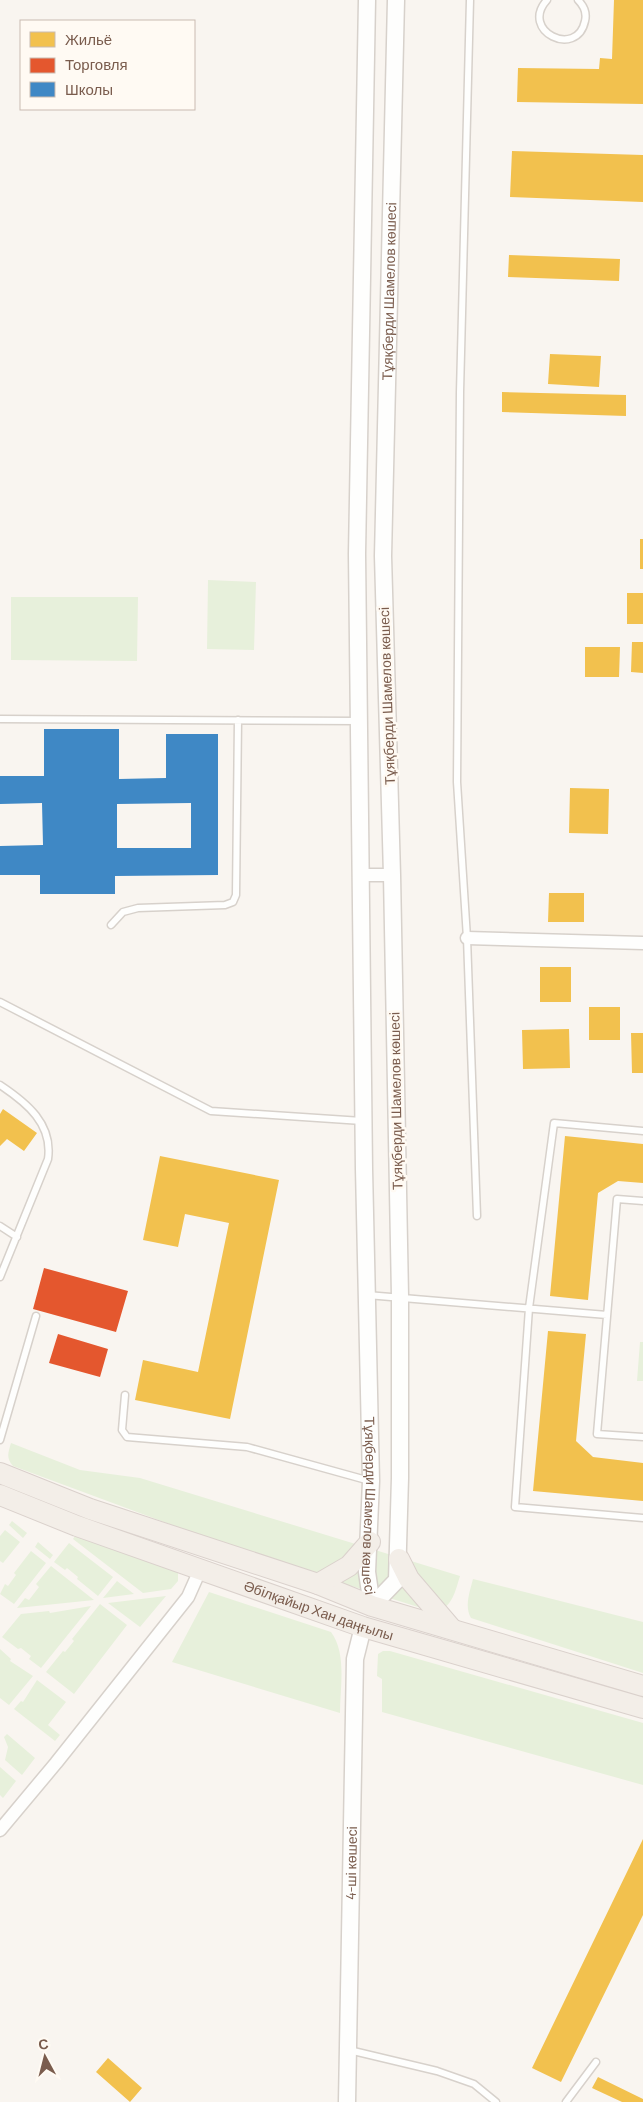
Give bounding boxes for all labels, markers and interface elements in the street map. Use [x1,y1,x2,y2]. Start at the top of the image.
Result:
legend [20,20,195,110]
text: Жильё [65,30,112,48]
text: Торговля [65,55,128,73]
text: Школы [65,80,113,98]
street label: Тұяқберди Шамелов көшесі [378,202,399,381]
street label: Тұяқберди Шамелов көшесі [375,607,398,785]
street label: Тұяқберди Шамелов көшесі [385,1012,406,1190]
street label: Тұяқберди Шамелов көшесі [359,1416,380,1596]
street label: Әбілқайыр Хан даңғылы [242,1577,396,1643]
street label: 4-ші көшесі [342,1826,360,1900]
north arrow [20,2032,70,2082]
text: С [37,2035,49,2053]

